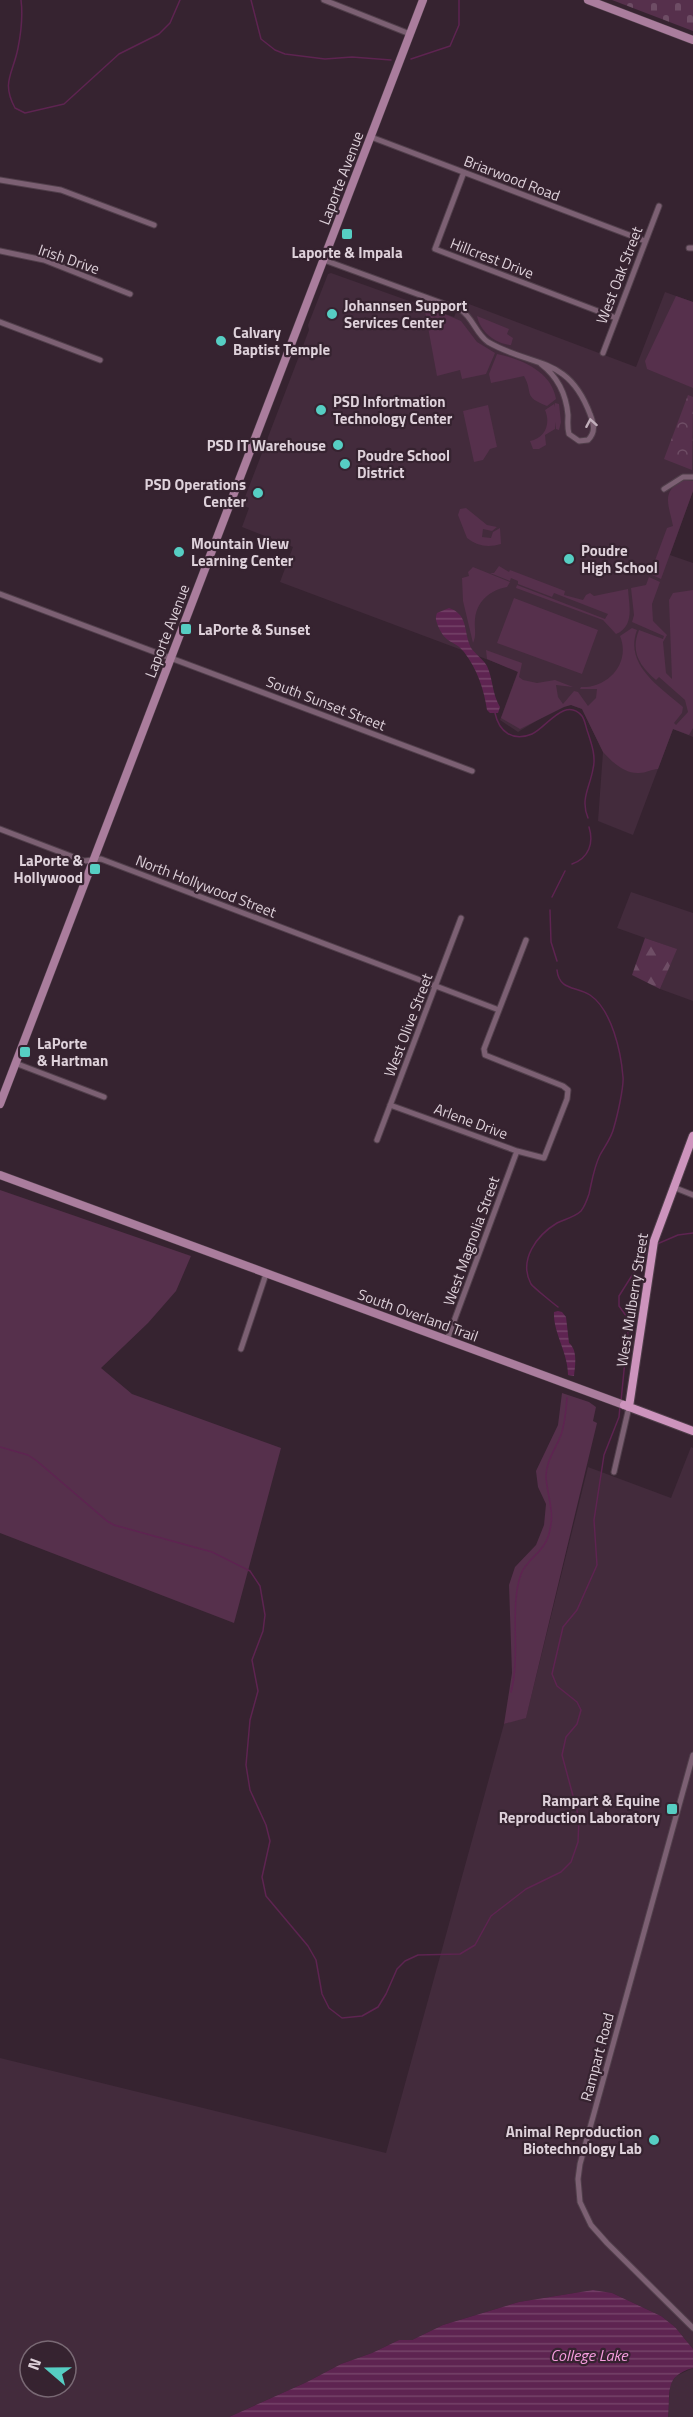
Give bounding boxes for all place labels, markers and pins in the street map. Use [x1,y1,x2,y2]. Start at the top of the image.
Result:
marker: Laporte & Impala [340,227,354,241]
place label: Laporte & Impala [291,241,403,264]
place label: Johannsen Support Services Center [344,294,468,334]
marker: Johannsen Support Services Center [325,307,339,321]
place label: Calvary Baptist Temple [233,321,330,361]
marker: Calvary Baptist Temple [214,334,228,348]
place label: PSD Infortmation Technology Center [333,390,453,430]
marker: PSD Infortmation Technology Center [314,403,328,417]
place label: PSD IT Warehouse [207,434,326,457]
marker: PSD IT Warehouse [331,438,345,452]
place label: Poudre School District [357,444,450,484]
marker: Poudre School District [338,457,352,471]
place label: PSD Operations Center [145,473,246,513]
marker: PSD Operations Center [251,486,265,500]
place label: Mountain View Learning Center [191,532,294,572]
place label: Poudre High School [581,539,658,579]
marker: Mountain View Learning Center [172,545,186,559]
marker: Poudre High School [562,552,576,566]
place label: LaPorte & Sunset [198,618,311,641]
marker: LaPorte & Sunset [179,622,193,636]
place label: LaPorte & Hollywood [14,849,83,889]
marker: LaPorte & Hollywood [88,862,102,876]
place label: LaPorte & Hartman [37,1032,108,1072]
marker: LaPorte & Hartman [18,1045,32,1059]
place label: Rampart & Equine Reproduction Laboratory [499,1789,660,1829]
marker: Rampart & Equine Reproduction Laboratory [665,1802,679,1816]
place label: Animal Reproduction Biotechnology Lab [506,2120,642,2160]
marker: Animal Reproduction Biotechnology Lab [647,2133,661,2147]

